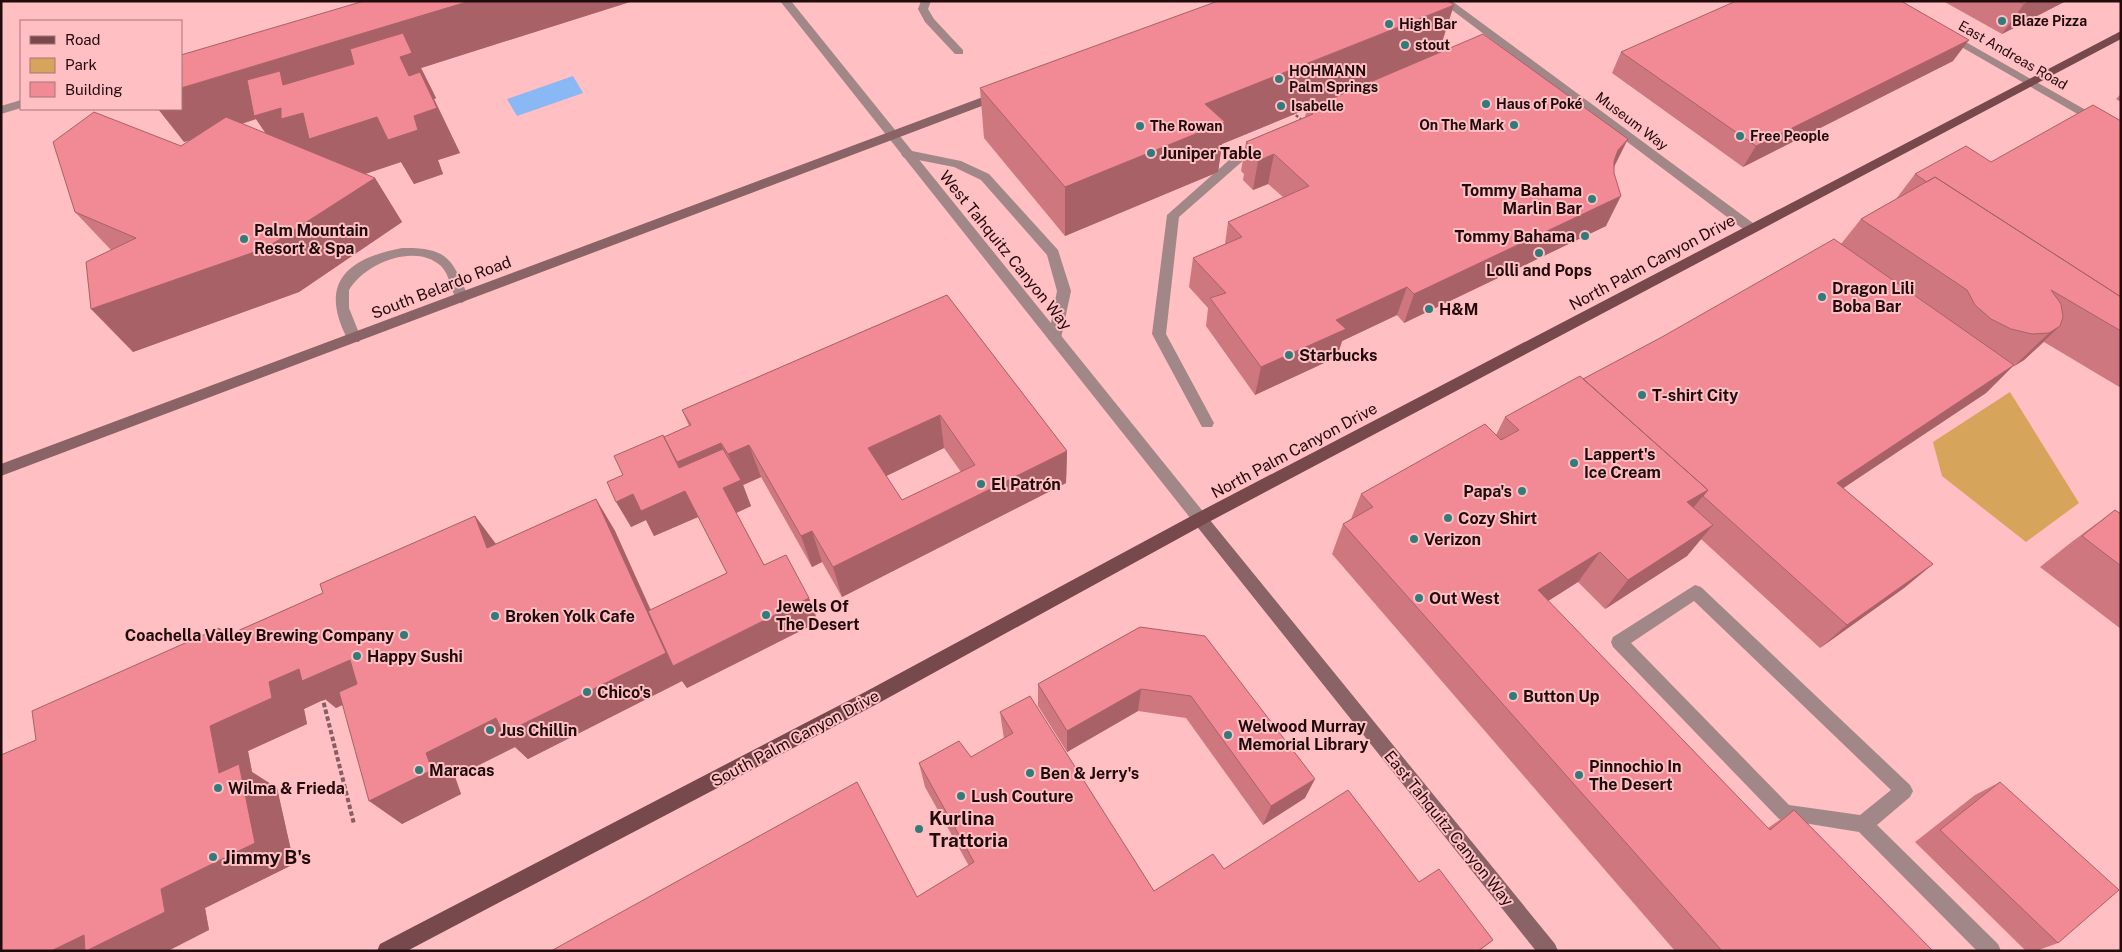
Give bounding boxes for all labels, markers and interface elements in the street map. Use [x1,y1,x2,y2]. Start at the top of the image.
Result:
place label: Blaze Pizza [2012,13,2087,29]
marker: Blaze Pizza [1996,15,2008,27]
place label: High Bar [1399,16,1457,32]
street label: East Andreas Road [1956,17,2070,93]
marker: High Bar [1383,18,1395,30]
legend [20,20,182,110]
text: Road [65,31,101,48]
place label: stout [1415,37,1450,53]
marker: stout [1399,39,1411,51]
text: Park [65,56,97,73]
place label: HOHMANN Palm Springs [1289,63,1378,95]
marker: HOHMANN Palm Springs [1273,73,1285,85]
text: Building [65,81,123,98]
street label: Museum Way [1593,89,1672,154]
place label: Haus of Poké [1496,96,1583,112]
place label: Isabelle [1291,98,1344,114]
marker: Haus of Poké [1480,98,1492,110]
marker: Isabelle [1275,100,1287,112]
place label: On The Mark [1419,117,1504,133]
place label: The Rowan [1150,118,1222,134]
marker: On The Mark [1508,119,1520,131]
marker: The Rowan [1134,120,1146,132]
place label: Free People [1750,128,1829,144]
marker: Free People [1734,130,1746,142]
place label: Juniper Table [1161,144,1262,163]
marker: Juniper Table [1145,147,1157,159]
street label: West Tahquitz Canyon Way [935,167,1076,334]
place label: Tommy Bahama Marlin Bar [1461,181,1582,218]
marker: Tommy Bahama Marlin Bar [1586,193,1598,205]
street label: North Palm Canyon Drive [1566,211,1739,314]
place label: Palm Mountain Resort & Spa [254,221,368,258]
place label: Tommy Bahama [1454,227,1575,246]
marker: Tommy Bahama [1579,230,1591,242]
marker: Palm Mountain Resort & Spa [238,233,250,245]
marker: Lolli and Pops [1533,247,1545,259]
street label: South Belardo Road [369,252,514,323]
place label: Lolli and Pops [1486,261,1592,280]
place label: Dragon Lili Boba Bar [1832,279,1914,316]
marker: Dragon Lili Boba Bar [1816,291,1828,303]
place label: H&M [1439,300,1479,319]
marker: H&M [1423,303,1435,315]
place label: Starbucks [1299,346,1377,365]
marker: Starbucks [1283,349,1295,361]
place label: T-shirt City [1652,386,1738,405]
marker: T-shirt City [1636,389,1648,401]
street label: North Palm Canyon Drive [1208,399,1381,502]
place label: Lappert's Ice Cream [1584,445,1661,482]
marker: Lappert's Ice Cream [1568,457,1580,469]
place label: El Patrón [991,475,1061,494]
marker: El Patrón [975,478,987,490]
place label: Papa's [1463,482,1512,501]
marker: Papa's [1516,485,1528,497]
place label: Cozy Shirt [1458,509,1537,528]
marker: Cozy Shirt [1442,512,1454,524]
place label: Verizon [1424,530,1481,549]
marker: Verizon [1408,533,1420,545]
place label: Out West [1429,589,1500,608]
marker: Out West [1413,592,1425,604]
place label: Jewels Of The Desert [776,597,860,634]
place label: Broken Yolk Cafe [505,607,635,626]
marker: Jewels Of The Desert [760,609,772,621]
marker: Broken Yolk Cafe [489,610,501,622]
place label: Coachella Valley Brewing Company [125,626,394,645]
marker: Coachella Valley Brewing Company [398,629,410,641]
place label: Happy Sushi [367,647,463,666]
marker: Happy Sushi [351,650,363,662]
place label: Chico's [597,683,651,702]
marker: Chico's [581,686,593,698]
street label: South Palm Canyon Drive [708,686,882,791]
place label: Button Up [1523,687,1600,706]
marker: Button Up [1507,690,1519,702]
place label: Welwood Murray Memorial Library [1238,717,1369,754]
place label: Jus Chillin [500,721,577,740]
marker: Jus Chillin [484,724,496,736]
marker: Welwood Murray Memorial Library [1222,729,1234,741]
street label: East Tahquitz Canyon Way [1380,747,1517,910]
place label: Pinnochio In The Desert [1589,757,1682,794]
place label: Maracas [429,761,494,780]
marker: Maracas [413,764,425,776]
place label: Ben & Jerry's [1040,764,1139,783]
marker: Ben & Jerry's [1024,767,1036,779]
marker: Pinnochio In The Desert [1573,769,1585,781]
place label: Wilma & Frieda [228,779,345,798]
marker: Wilma & Frieda [212,782,224,794]
place label: Lush Couture [971,787,1074,806]
marker: Lush Couture [955,790,967,802]
place label: Kurlina Trattoria [929,807,1008,851]
marker: Kurlina Trattoria [913,823,925,835]
place label: Jimmy B's [223,846,311,868]
marker: Jimmy B's [207,851,219,863]

